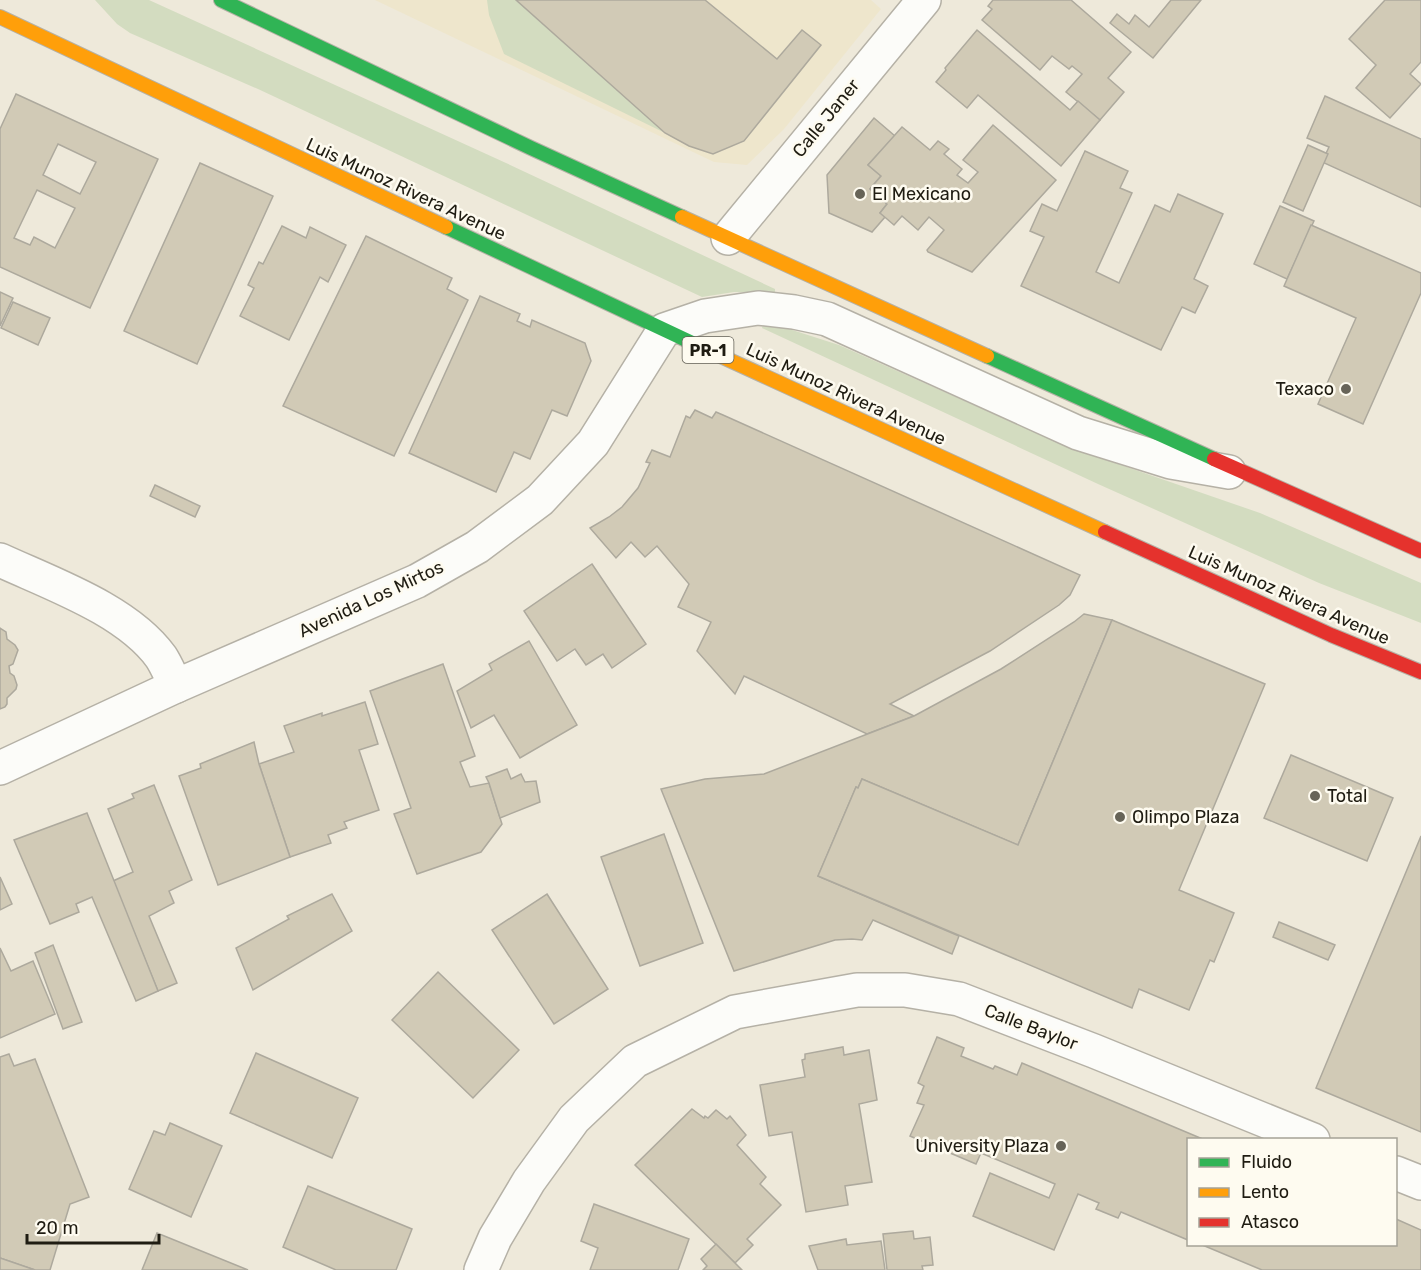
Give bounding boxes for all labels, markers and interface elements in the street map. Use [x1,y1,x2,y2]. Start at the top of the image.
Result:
street label: Calle Janer [788,74,864,162]
street label: Luis Munoz Rivera Avenue [303,133,509,245]
place label: El Mexicano [872,183,971,205]
marker: El Mexicano [853,187,867,201]
road number: PR-1 [682,337,734,363]
street label: Luis Munoz Rivera Avenue [743,338,949,450]
place label: Texaco [1276,378,1334,400]
marker: Texaco [1339,382,1353,396]
street label: Luis Munoz Rivera Avenue [1185,541,1393,649]
street label: Avenida Los Mirtos [295,556,447,642]
place label: Total [1327,785,1367,807]
marker: Total [1308,789,1322,803]
place label: Olimpo Plaza [1132,806,1239,828]
marker: Olimpo Plaza [1113,810,1127,824]
street label: Calle Baylor [981,999,1081,1055]
place label: University Plaza [915,1135,1049,1157]
legend [1187,1138,1397,1246]
marker: University Plaza [1054,1139,1068,1153]
text: Fluido [1241,1151,1292,1173]
text: Lento [1241,1181,1289,1203]
scale bar [27,1207,159,1245]
text: Atasco [1241,1211,1299,1233]
text: 20 m [36,1217,78,1239]

